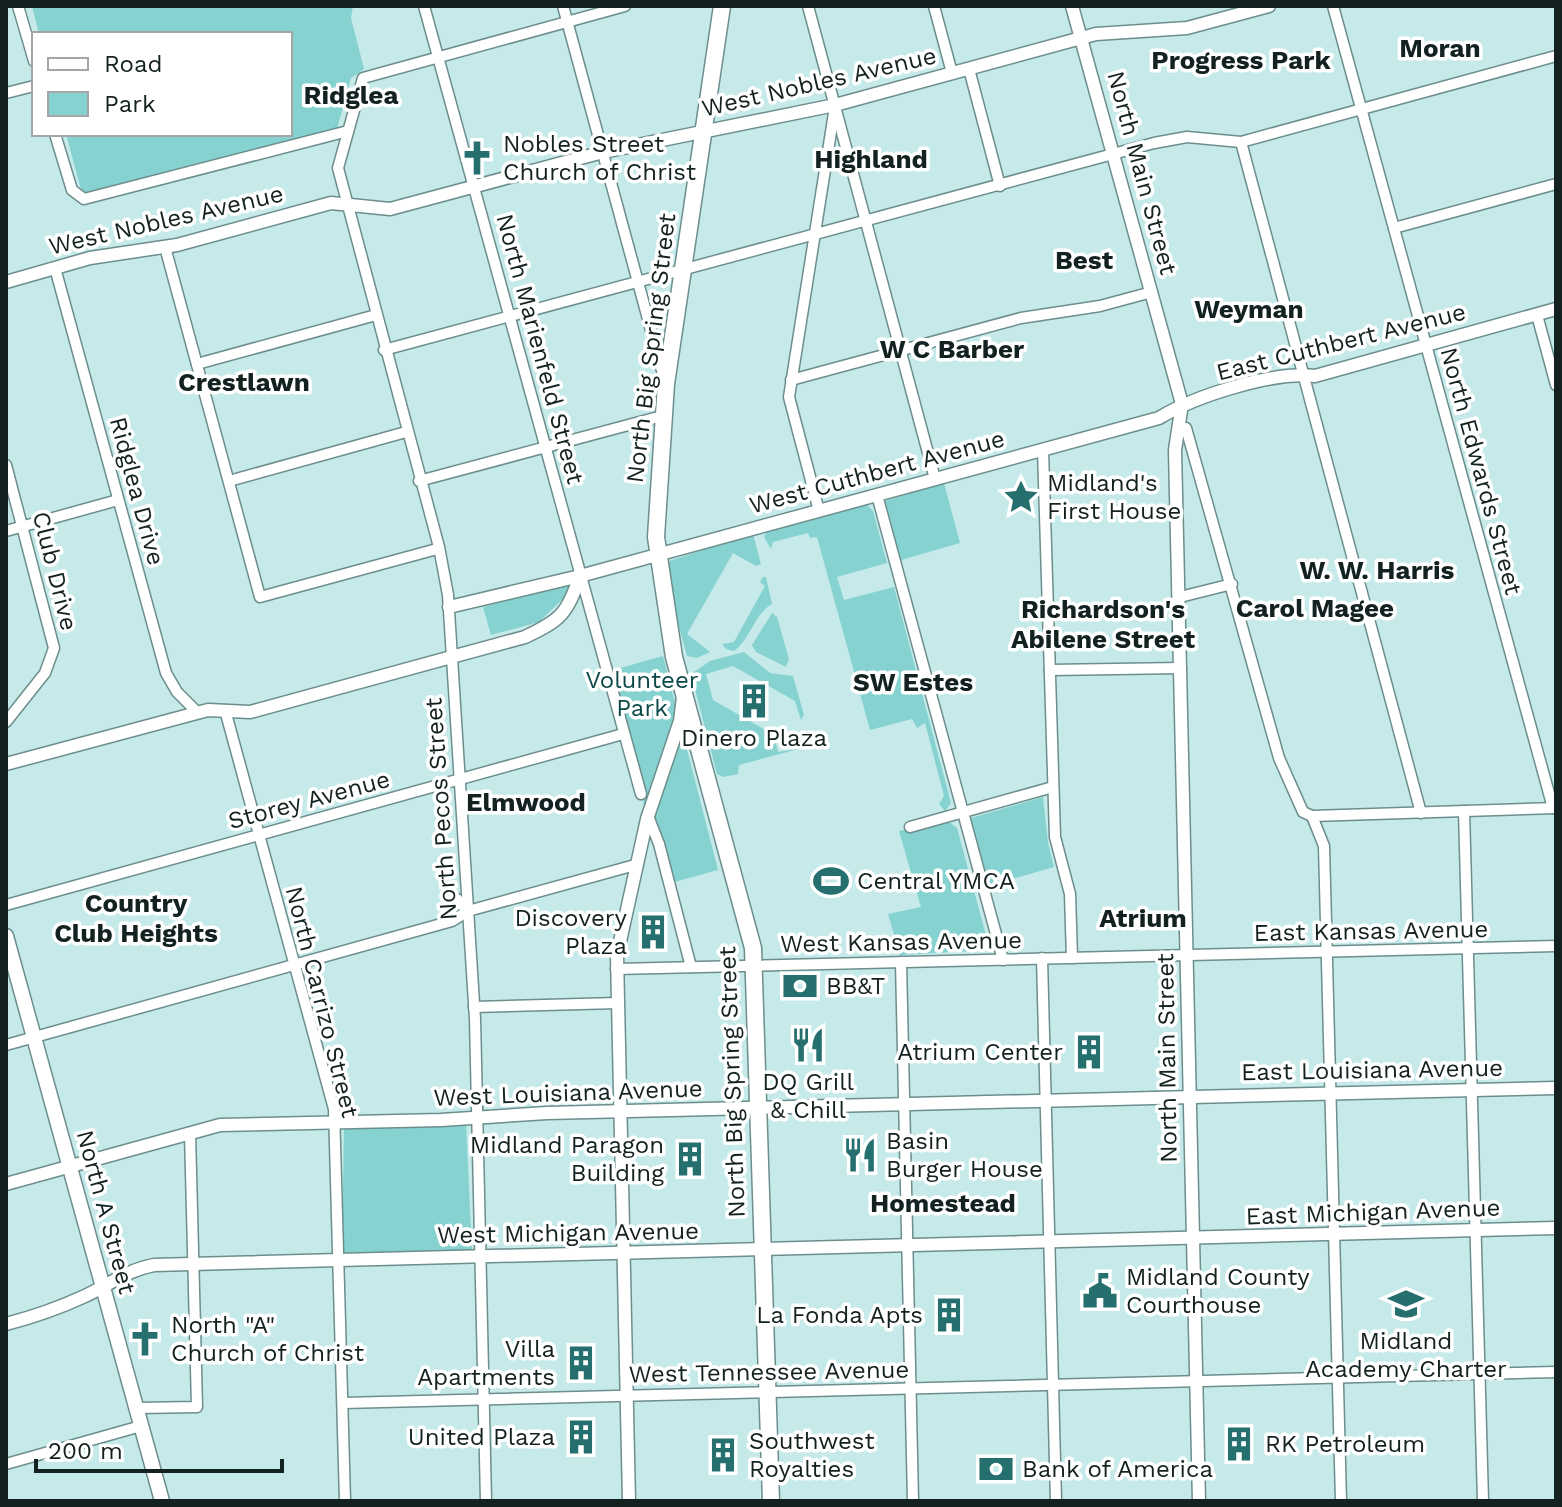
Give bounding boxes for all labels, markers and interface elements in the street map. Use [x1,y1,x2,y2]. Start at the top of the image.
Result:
legend [32,32,292,136]
district label: Moran [1399,33,1481,63]
street label: West Nobles Avenue [699,41,939,123]
district label: Progress Park [1151,45,1331,75]
text: Road [104,50,163,78]
street label: North Main Street [1101,68,1183,278]
district label: Ridglea [304,80,398,110]
text: Park [104,90,156,118]
place label: Nobles Street Church of Christ [503,130,696,186]
church icon: Nobles Street Church of Christ [458,139,496,177]
district label: Highland [814,144,928,174]
street label: West Nobles Avenue [46,179,286,261]
street label: North Marienfeld Street [490,211,590,487]
street label: North Big Spring Street [621,212,681,484]
district label: Best [1055,245,1114,275]
district label: Weyman [1194,294,1304,324]
street label: East Cuthbert Avenue [1213,297,1469,387]
district label: W C Barber [880,334,1025,364]
street label: North Edwards Street [1435,344,1527,598]
district label: Crestlawn [178,367,310,397]
street label: Ridglea Drive [104,414,170,568]
street label: West Cuthbert Avenue [746,424,1008,520]
place label: Midland's First House [1047,469,1181,525]
place icon: Midland's First House [1002,478,1040,516]
street label: Club Drive [27,509,83,633]
district label: W. W. Harris [1300,555,1455,585]
district label: Carol Magee [1236,593,1394,623]
district label: Richardson's Abilene Street [1011,594,1196,654]
park label: Volunteer Park [585,666,699,722]
district label: SW Estes [853,667,973,697]
building icon: Dinero Plaza [735,682,773,720]
street label: North Pecos Street [419,697,463,921]
place label: Dinero Plaza [681,724,827,752]
street label: Storey Avenue [225,765,393,835]
district label: Elmwood [466,787,586,817]
sports icon: Central YMCA [812,862,850,900]
place label: Central YMCA [857,867,1015,895]
street label: North Carrizo Street [280,883,364,1121]
district label: Country Club Heights [54,888,218,948]
district label: Atrium [1099,903,1187,933]
place label: Discovery Plaza [514,904,628,960]
building icon: Discovery Plaza [634,913,672,951]
street label: East Kansas Avenue [1253,915,1489,947]
street label: West Kansas Avenue [780,926,1022,958]
street label: North Big Spring Street [713,946,751,1218]
street label: North Main Street [1151,953,1183,1163]
bank icon: BB&T [781,967,819,1005]
place label: BB&T [826,972,885,1000]
restaurant icon: DQ Grill & Chill [789,1026,827,1064]
building icon: Atrium Center [1070,1033,1108,1071]
place label: Atrium Center [897,1038,1063,1066]
street label: East Louisiana Avenue [1241,1054,1503,1086]
place label: DQ Grill & Chill [762,1068,854,1124]
street label: West Louisiana Avenue [433,1074,703,1112]
street label: North A Street [71,1127,141,1297]
place label: Basin Burger House [886,1127,1043,1183]
place label: Midland Paragon Building [470,1131,664,1187]
restaurant icon: Basin Burger House [841,1136,879,1174]
building icon: Midland Paragon Building [671,1140,709,1178]
district label: Homestead [870,1188,1016,1218]
street label: East Michigan Avenue [1245,1194,1501,1230]
street label: West Michigan Avenue [437,1217,699,1249]
place label: Midland County Courthouse [1126,1263,1310,1319]
public building icon: Midland County Courthouse [1081,1272,1119,1310]
school or university icon: Midland Academy Charter [1387,1285,1425,1323]
building icon: La Fonda Apts [930,1296,968,1334]
place label: La Fonda Apts [756,1301,923,1329]
place label: North "A" Church of Christ [171,1311,364,1367]
church icon: North "A" Church of Christ [126,1320,164,1358]
place label: Midland Academy Charter [1305,1327,1507,1383]
place label: Villa Apartments [417,1335,555,1391]
building icon: Villa Apartments [562,1344,600,1382]
street label: West Tennessee Avenue [628,1356,910,1388]
building icon: United Plaza [562,1418,600,1456]
scale bar [36,1423,282,1473]
place label: United Plaza [408,1423,555,1451]
building icon: RK Petroleum [1220,1425,1258,1463]
place label: Southwest Royalties [749,1427,875,1483]
place label: RK Petroleum [1265,1430,1425,1458]
building icon: Southwest Royalties [704,1436,742,1474]
text: 200 m [48,1437,123,1465]
bank icon: Bank of America [977,1450,1015,1488]
place label: Bank of America [1022,1455,1213,1483]

